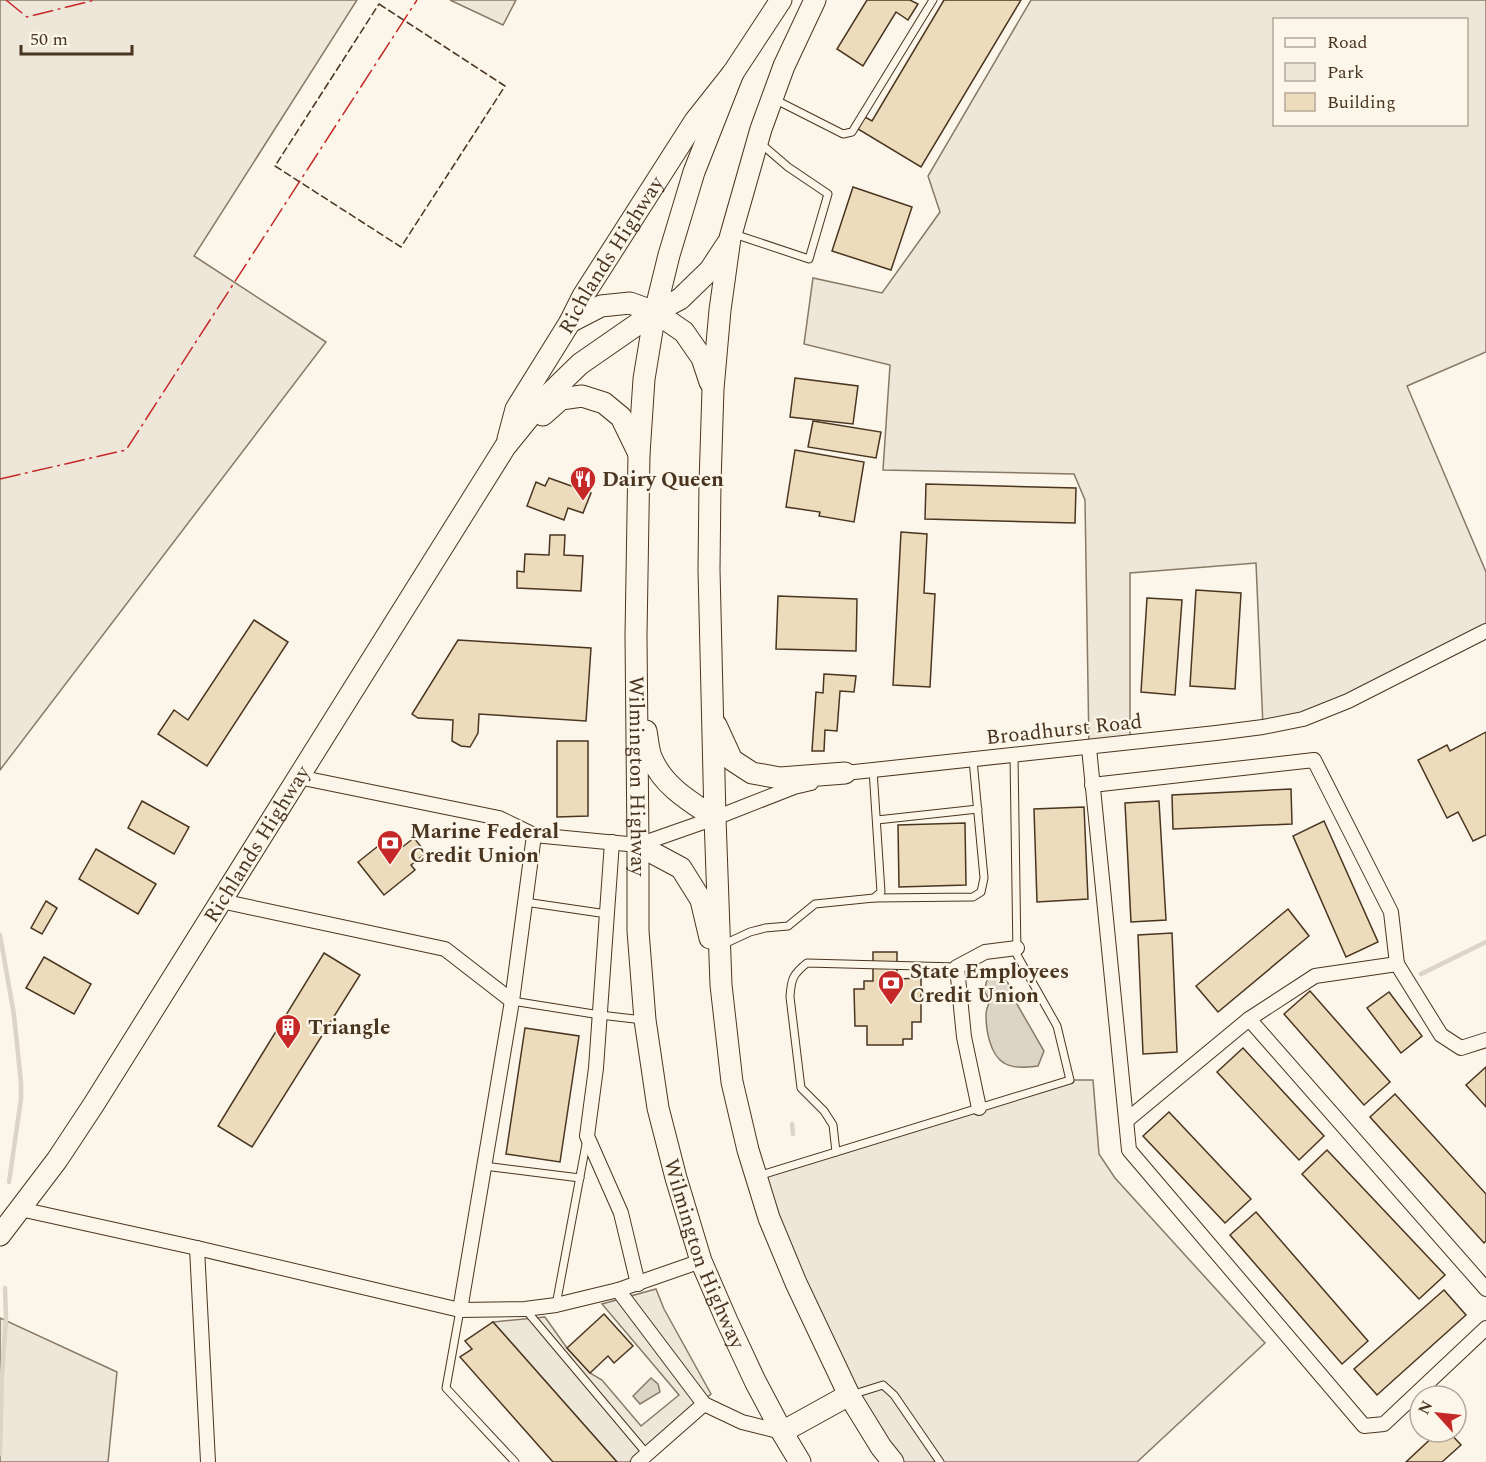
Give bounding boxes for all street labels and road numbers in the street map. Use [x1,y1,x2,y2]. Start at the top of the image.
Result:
street label: Richlands Highway [551,169,673,341]
street label: Wilmington Highway [619,676,653,877]
street label: Broadhurst Road [984,706,1144,754]
street label: Richlands Highway [196,759,319,930]
street label: Wilmington Highway [655,1155,753,1355]

